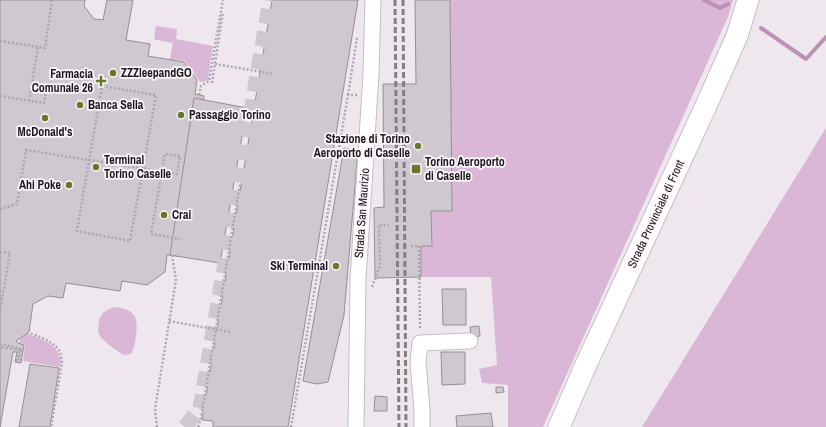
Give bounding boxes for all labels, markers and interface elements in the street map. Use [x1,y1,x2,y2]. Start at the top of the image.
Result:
place label: ZZZleepandGO [121,65,192,81]
place label: Farmacia Comunale 26 [32,66,94,96]
marker: ZZZleepandGO [108,68,118,78]
marker: Farmacia Comunale 26 [96,76,106,86]
place label: Banca Sella [88,97,144,113]
marker: Banca Sella [75,100,85,110]
place label: Passaggio Torino [189,107,271,123]
marker: Passaggio Torino [176,110,186,120]
marker: McDonald's [40,113,50,123]
place label: McDonald's [18,124,73,140]
place label: Stazione di Torino Aeroporto di Caselle [314,131,411,161]
marker: Stazione di Torino Aeroporto di Caselle [413,141,423,151]
place label: Terminal Torino Caselle [104,152,172,182]
place label: Torino Aeroporto di Caselle [425,154,505,184]
street label: Strada Provinciale di Front [624,157,688,271]
marker: Terminal Torino Caselle [91,162,101,172]
marker: Torino Aeroporto di Caselle [410,163,422,175]
street label: Strada San Maurizio [351,167,373,259]
place label: Ahi Poke [19,177,62,193]
marker: Ahi Poke [64,180,74,190]
place label: Crai [172,207,191,223]
marker: Crai [159,210,169,220]
place label: Ski Terminal [270,258,328,274]
marker: Ski Terminal [331,261,341,271]

